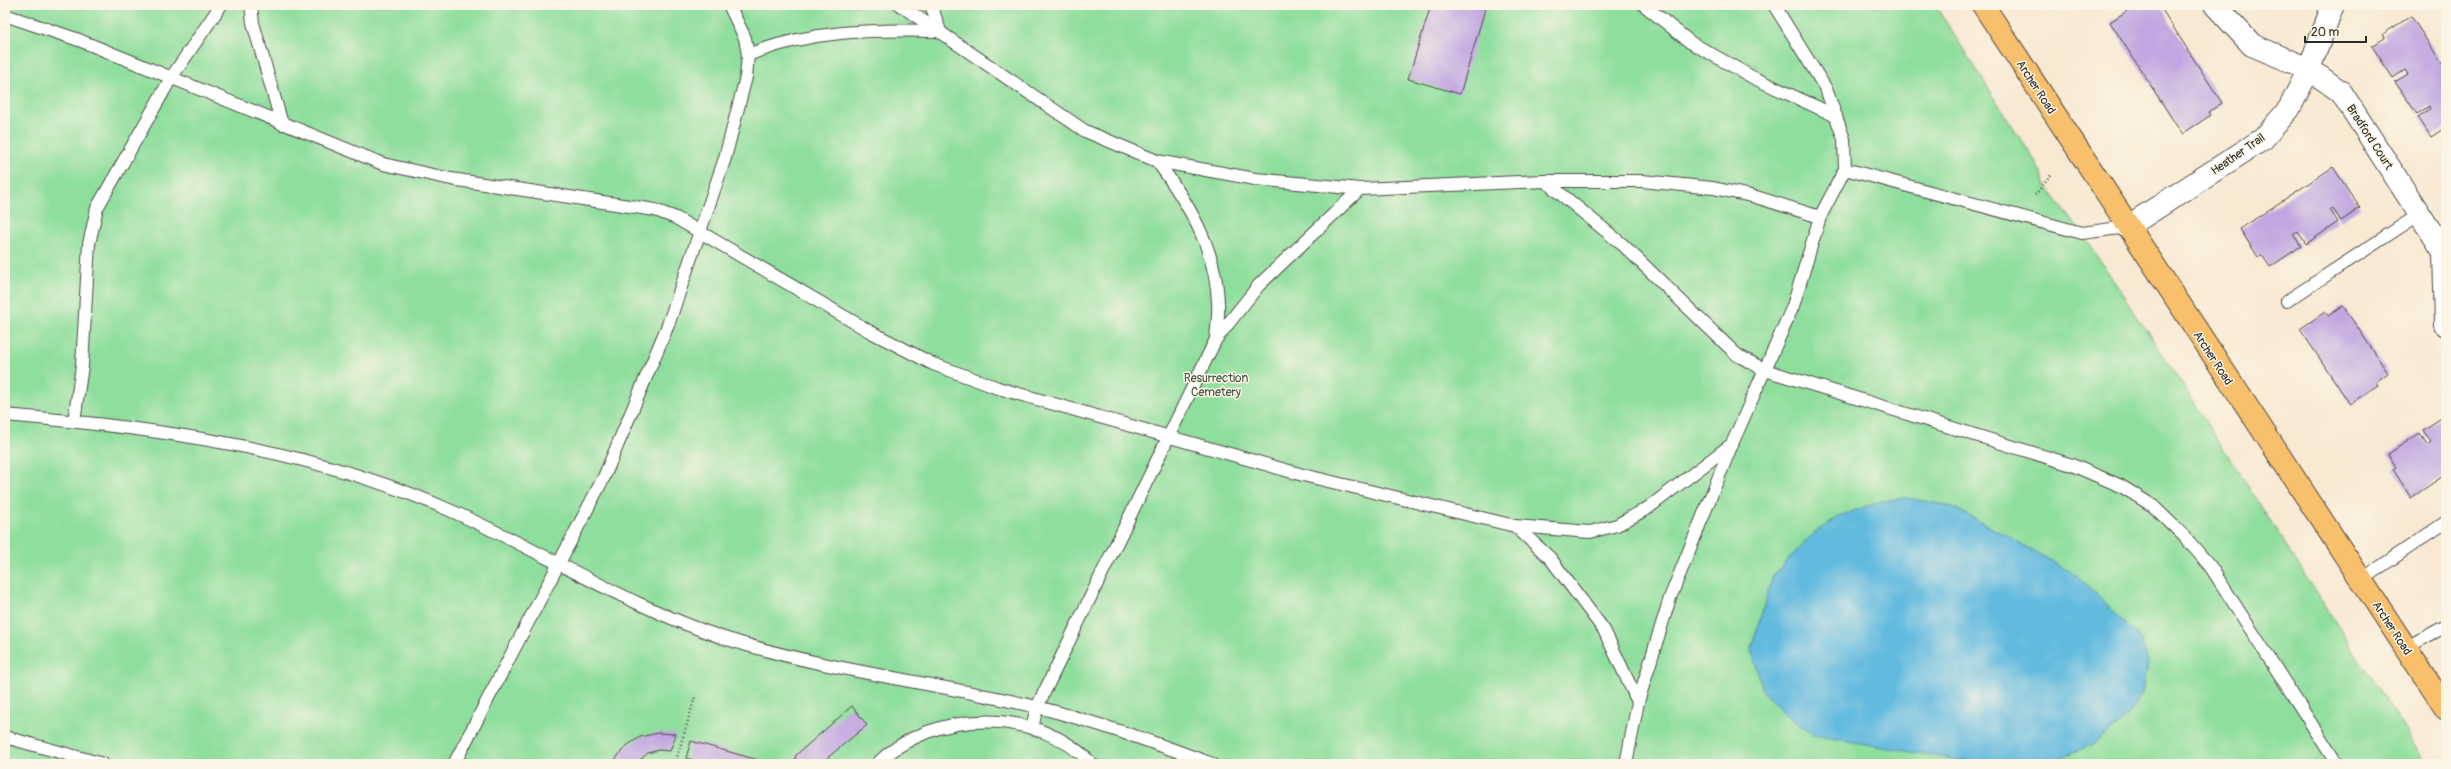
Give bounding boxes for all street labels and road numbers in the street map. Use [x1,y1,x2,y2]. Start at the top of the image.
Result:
street label: Archer Road [2013,57,2059,117]
street label: Bradford Court [2343,102,2396,173]
street label: Heather Trail [2208,130,2268,179]
street label: Archer Road [2190,328,2236,388]
street label: Archer Road [2369,598,2415,658]

